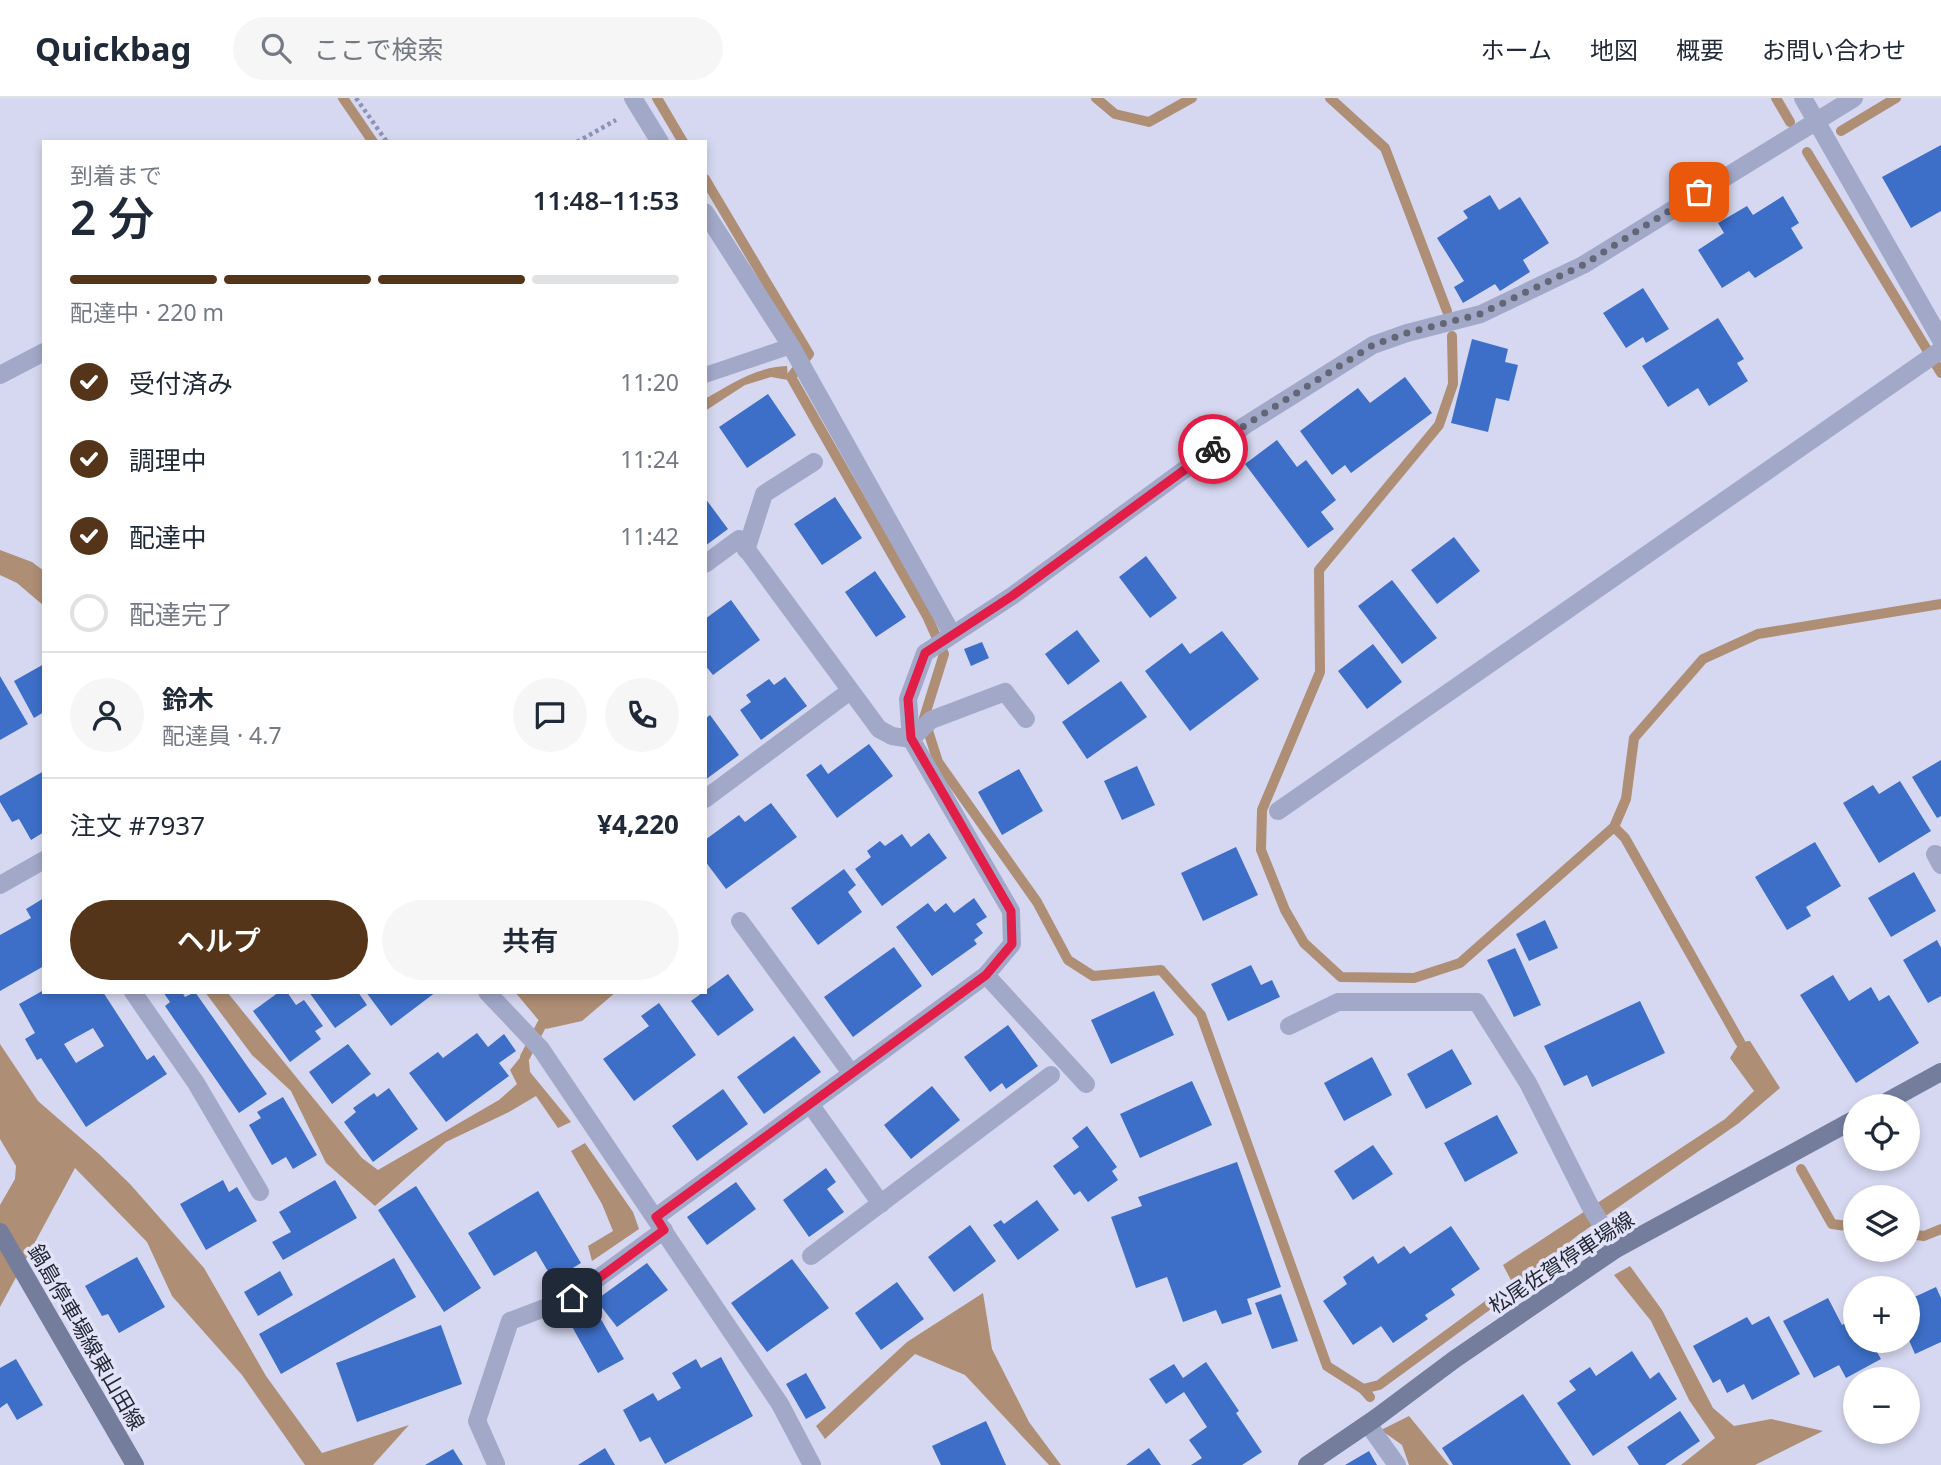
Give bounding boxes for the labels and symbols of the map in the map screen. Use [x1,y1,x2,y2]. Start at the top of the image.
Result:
pin [1669,162,1729,222]
courier [1178,414,1248,484]
street label: 松尾佐賀停車場線 [1483,1205,1639,1319]
street label: 鍋島停車場線東山田線 [22,1239,152,1435]
pin [542,1268,602,1328]

